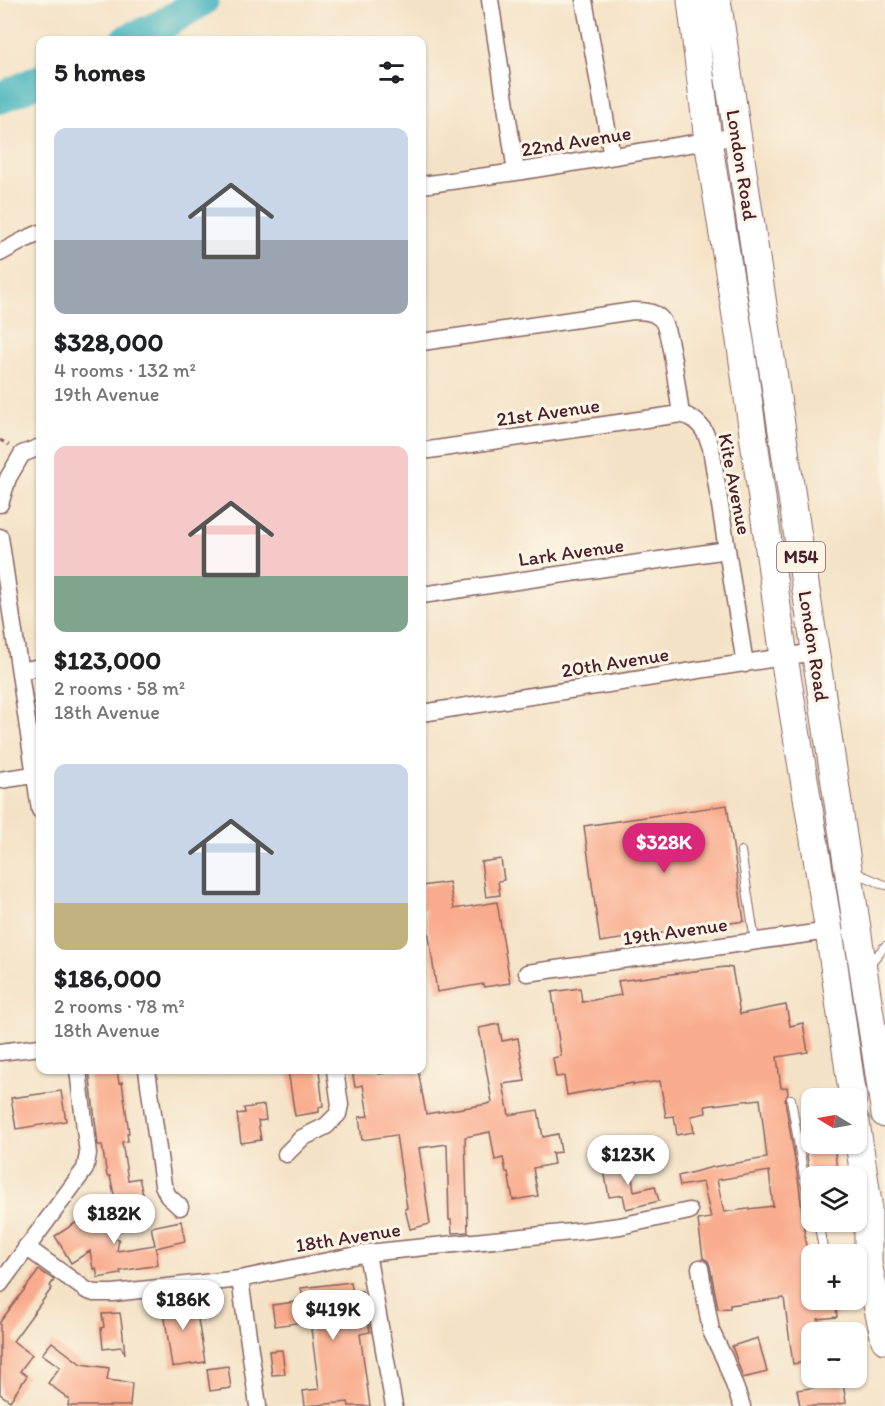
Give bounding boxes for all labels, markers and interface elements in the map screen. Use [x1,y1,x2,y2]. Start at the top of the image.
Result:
text: 5 homes [54,56,146,88]
icon: filters [375,56,408,89]
street label: London Road [721,108,763,222]
street label: 22nd Avenue [519,120,633,162]
icon: home [177,167,285,275]
text: $328,000 [54,326,164,358]
text: 4 rooms · 132 m² [54,358,196,382]
text: 19th Avenue [54,382,159,406]
street label: 21st Avenue [495,393,601,431]
street label: Kite Avenue [713,431,757,537]
icon: home [177,485,285,593]
street label: Lark Avenue [517,533,625,571]
road number: M54 [777,542,825,572]
street label: London Road [793,589,835,703]
street label: 20th Avenue [560,642,670,682]
text: $123,000 [54,644,161,676]
text: 2 rooms · 58 m² [54,676,185,700]
text: 18th Avenue [54,700,160,724]
icon: home [177,803,285,911]
pin: $328K [622,823,706,874]
text: $328K [636,830,692,854]
street label: 19th Avenue [621,912,729,950]
text: $186,000 [54,962,161,994]
text: 2 rooms · 78 m² [54,994,185,1018]
text: 18th Avenue [54,1018,160,1042]
north arrow [801,1088,867,1154]
map controls [801,1088,867,1388]
pin: $123K [586,1135,670,1186]
text: $123K [601,1142,655,1166]
button: layers [801,1166,867,1232]
pin: $182K [72,1194,156,1245]
text: $182K [87,1201,141,1225]
street label: 18th Avenue [294,1217,402,1257]
button: + [801,1244,867,1310]
pin: $186K [141,1280,225,1331]
text: $186K [156,1287,210,1311]
pin: $419K [291,1290,375,1341]
text: $419K [306,1297,360,1321]
button: − [801,1322,867,1388]

